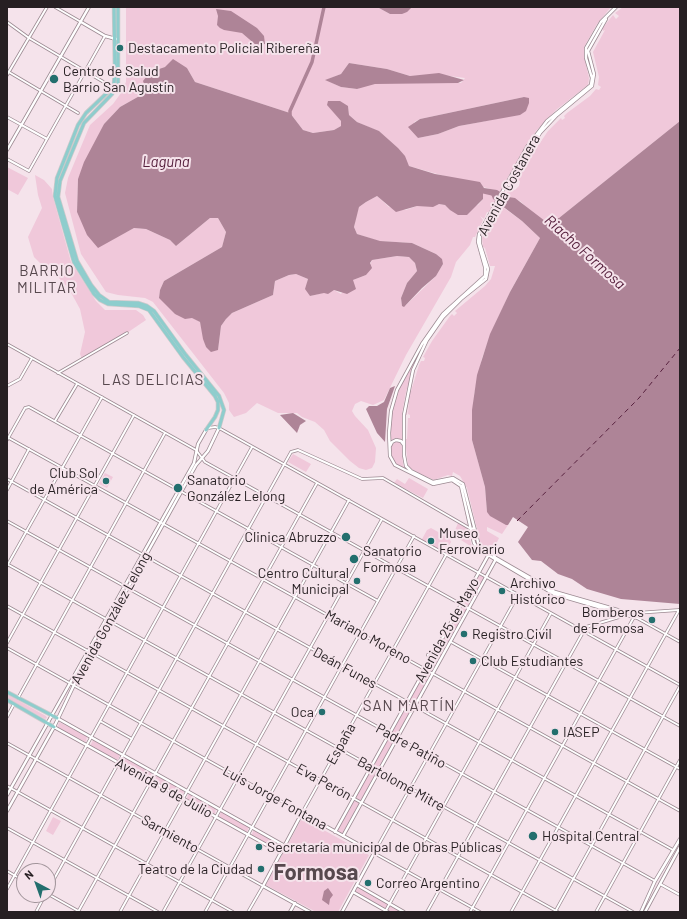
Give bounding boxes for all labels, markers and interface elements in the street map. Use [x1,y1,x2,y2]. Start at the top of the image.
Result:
place label: Destacamento Policial Ribereña [128,40,320,56]
marker: Destacamento Policial Ribereña [115,43,125,53]
place label: Centro de Salud Barrio San Agustín [63,63,174,96]
marker: Centro de Salud Barrio San Agustín [48,73,60,85]
street label: Avenida Costanera [474,132,544,238]
water label: Laguna [142,153,190,171]
water label: Riacho Formosa [541,211,629,293]
district label: BARRIO MILITAR [17,262,77,297]
district label: LAS DELICIAS [102,371,204,389]
place label: Club Sol de América [30,465,98,498]
place label: Sanatorio González Lelong [187,472,285,504]
marker: Club Sol de América [101,476,111,486]
marker: Sanatorio González Lelong [172,482,184,494]
place label: Museo Ferroviario [439,525,505,558]
place label: Clinica Abruzzo [245,529,337,545]
marker: Clinica Abruzzo [340,531,352,543]
marker: Museo Ferroviario [426,536,436,546]
place label: Sanatorio Formosa [363,543,422,576]
street label: Avenida González Lelong [68,549,154,687]
marker: Sanatorio Formosa [348,553,360,565]
place label: Centro Cultural Municipal [258,565,349,598]
street label: Avenida 25 de Mayo [411,575,483,685]
place label: Archivo Histórico [510,575,565,608]
marker: Centro Cultural Municipal [352,576,362,586]
marker: Archivo Histórico [497,586,507,596]
place label: Bomberos de Formosa [573,604,644,636]
street label: Mariano Moreno [322,606,414,668]
marker: Bomberos de Formosa [647,615,657,625]
place label: Registro Civil [472,626,552,642]
marker: Registro Civil [459,629,469,639]
street label: Deán Funes [310,644,380,692]
place label: Club Estudiantes [481,653,583,669]
marker: Club Estudiantes [468,656,478,666]
district label: SAN MARTÍN [363,697,455,715]
place label: Oca [291,704,314,720]
marker: Oca [317,707,327,717]
street label: España [323,720,359,768]
street label: Padre Patiño [373,720,449,772]
place label: IASEP [563,724,600,740]
marker: IASEP [550,727,560,737]
street label: Bartolomé Mitre [354,753,448,815]
street label: Avenida 9 de Julio [112,754,216,822]
street label: Eva Perón [293,760,355,804]
street label: Luis Jorge Fontana [220,762,330,834]
street label: Sarmiento [138,811,202,857]
place label: Hospital Central [542,828,639,844]
marker: Hospital Central [527,830,539,842]
place label: Secretaría municipal de Obras Públicas [267,839,502,855]
marker: Secretaría municipal de Obras Públicas [254,842,264,852]
district label: Formosa [274,860,358,886]
place label: Teatro de la Ciudad [138,861,253,877]
north arrow [16,863,56,903]
marker: Teatro de la Ciudad [256,864,266,874]
text: N [21,867,35,882]
place label: Correo Argentino [376,875,480,891]
marker: Correo Argentino [363,878,373,888]

